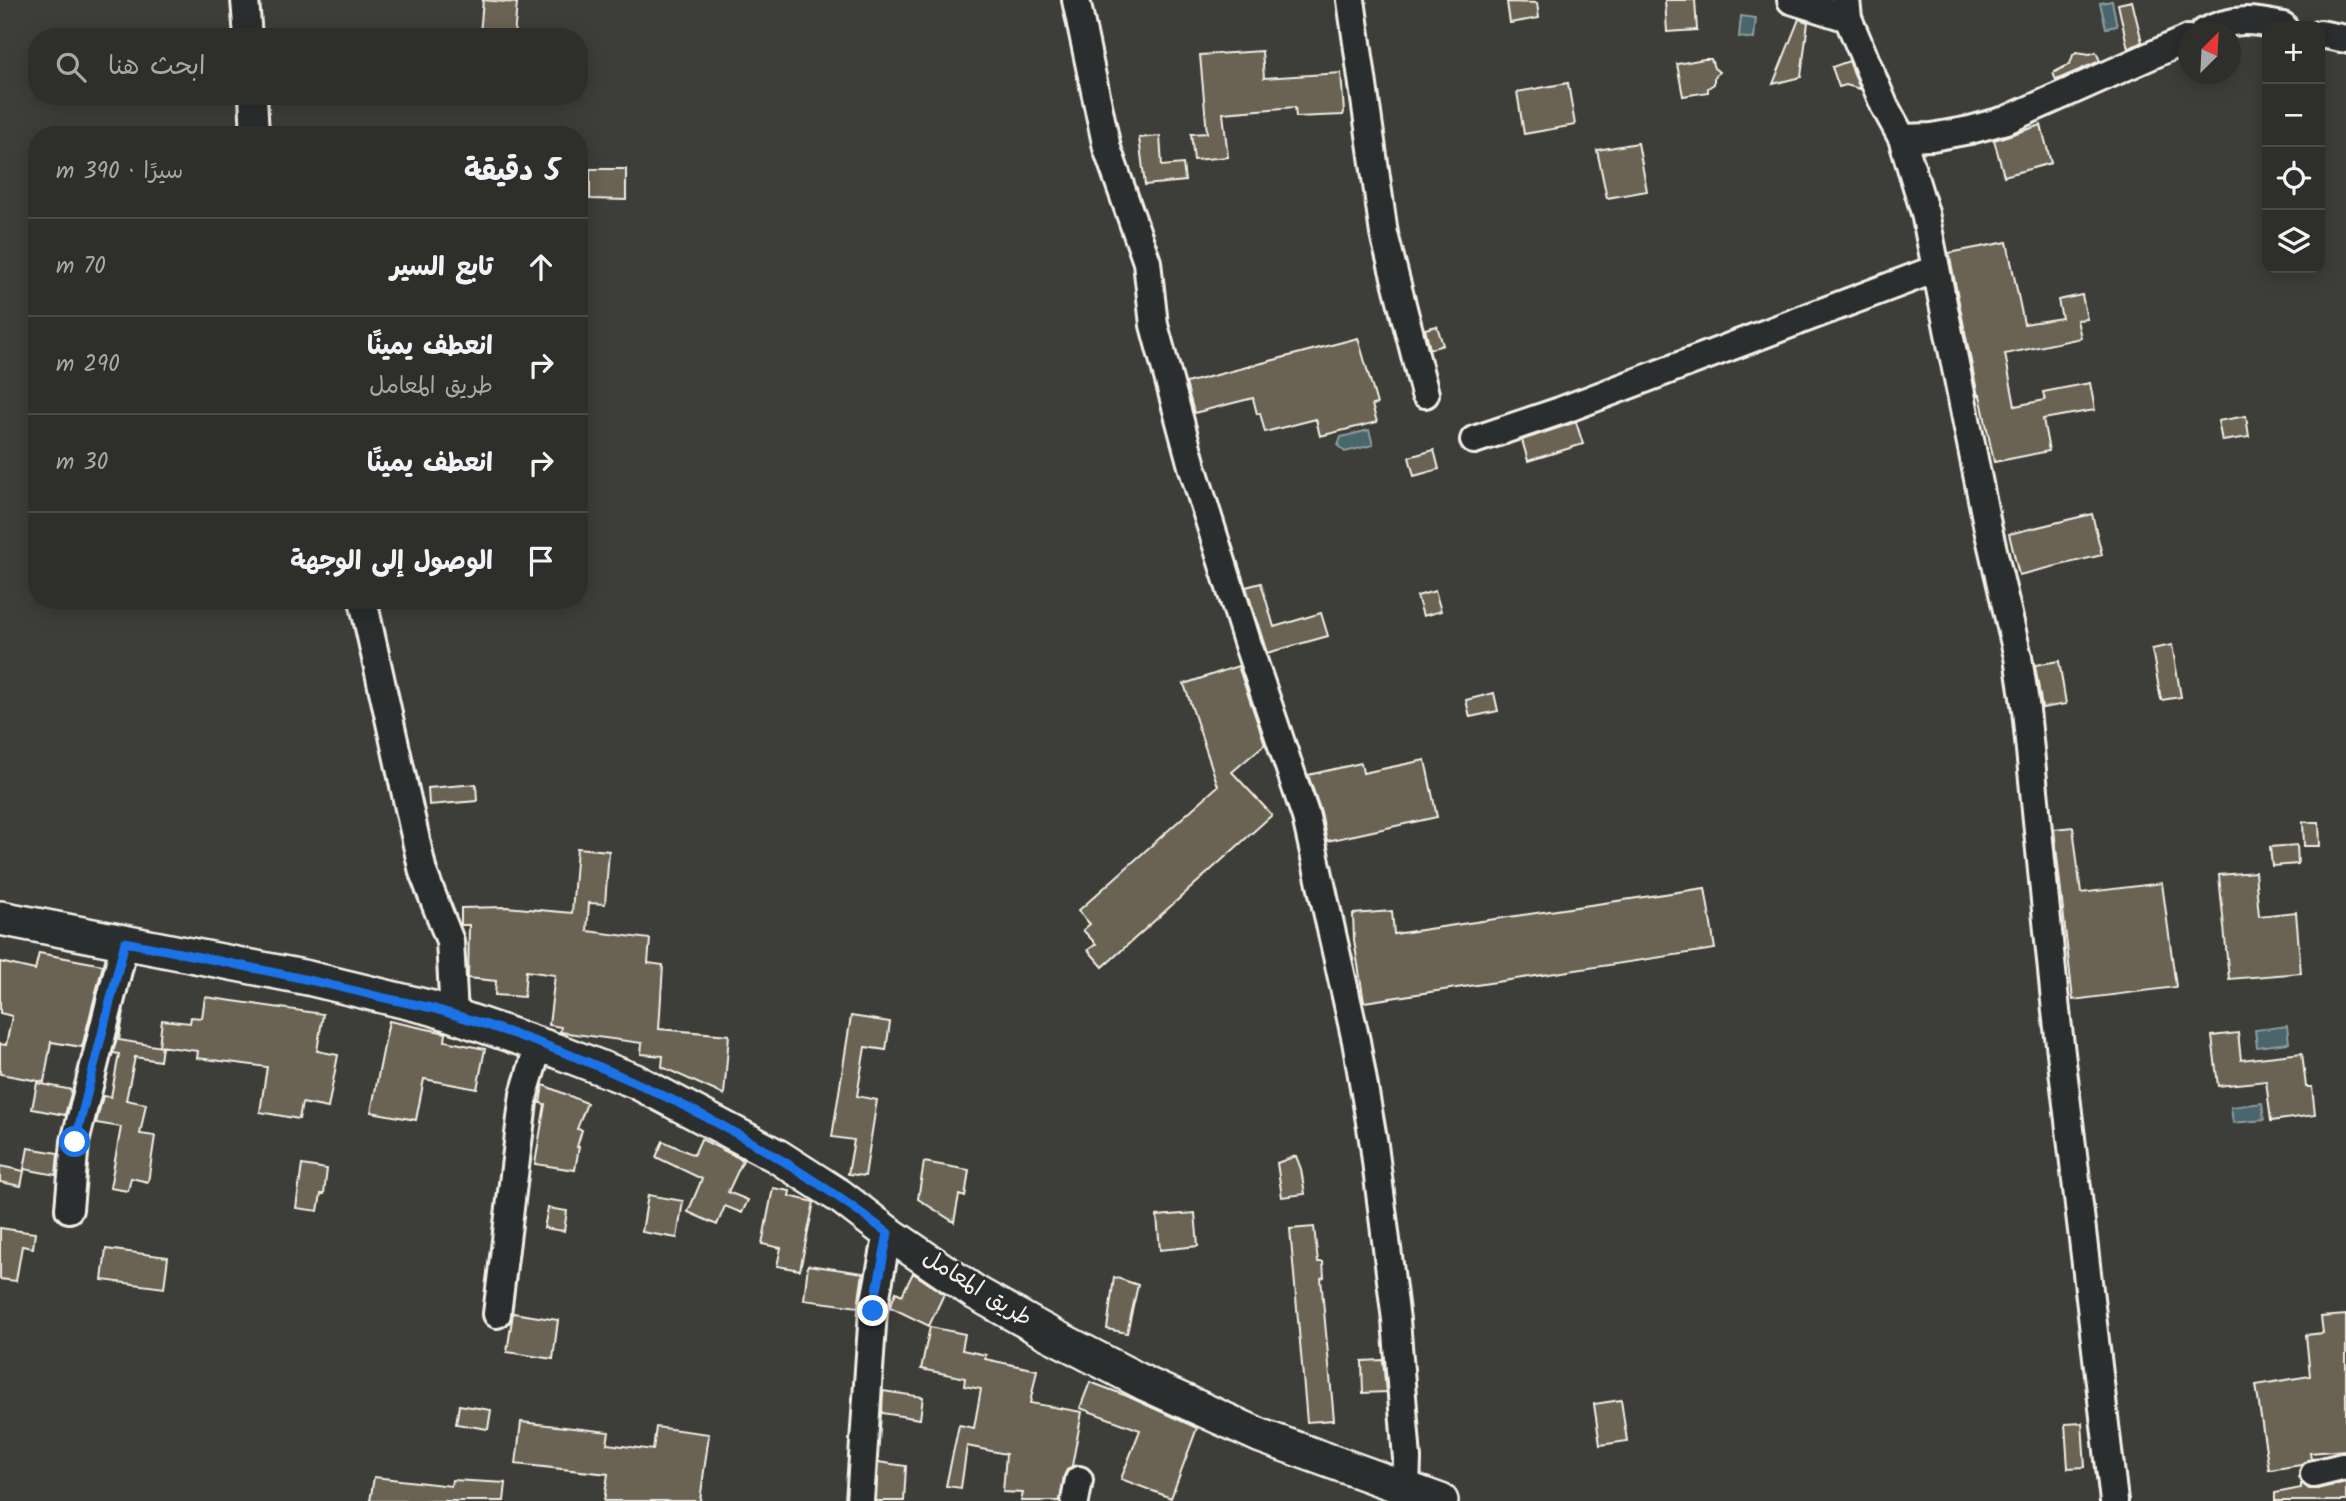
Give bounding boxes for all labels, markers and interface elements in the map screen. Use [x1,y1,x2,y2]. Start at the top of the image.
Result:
north arrow [2178,21,2241,84]
map controls [2262,21,2325,273]
button: + [2262,21,2325,84]
search box [28,28,588,105]
text: ابحث هنا [108,46,205,88]
icon: search [52,48,90,86]
button: − [2262,84,2325,147]
button: locate [2262,147,2325,210]
text: 5 دقيقة [464,148,560,196]
text: سيرًا · 390 m [56,154,183,190]
button: layers [2262,210,2325,273]
text: تابع السير [390,247,493,289]
icon: ahead [522,248,560,286]
text: 70 m [56,249,106,285]
text: انعطف يمينًا [367,326,493,368]
icon: right [522,346,560,384]
text: 290 m [56,347,120,383]
text: طريق المعامل [369,369,493,405]
text: انعطف يمينًا [367,443,493,485]
icon: right [522,444,560,482]
text: 30 m [56,445,108,481]
text: الوصول إلى الوجهة [290,541,493,583]
icon: arrive [522,542,560,580]
route start [59,1126,90,1157]
street label: طريق المعامل [915,1241,1039,1337]
route end [857,1295,888,1326]

